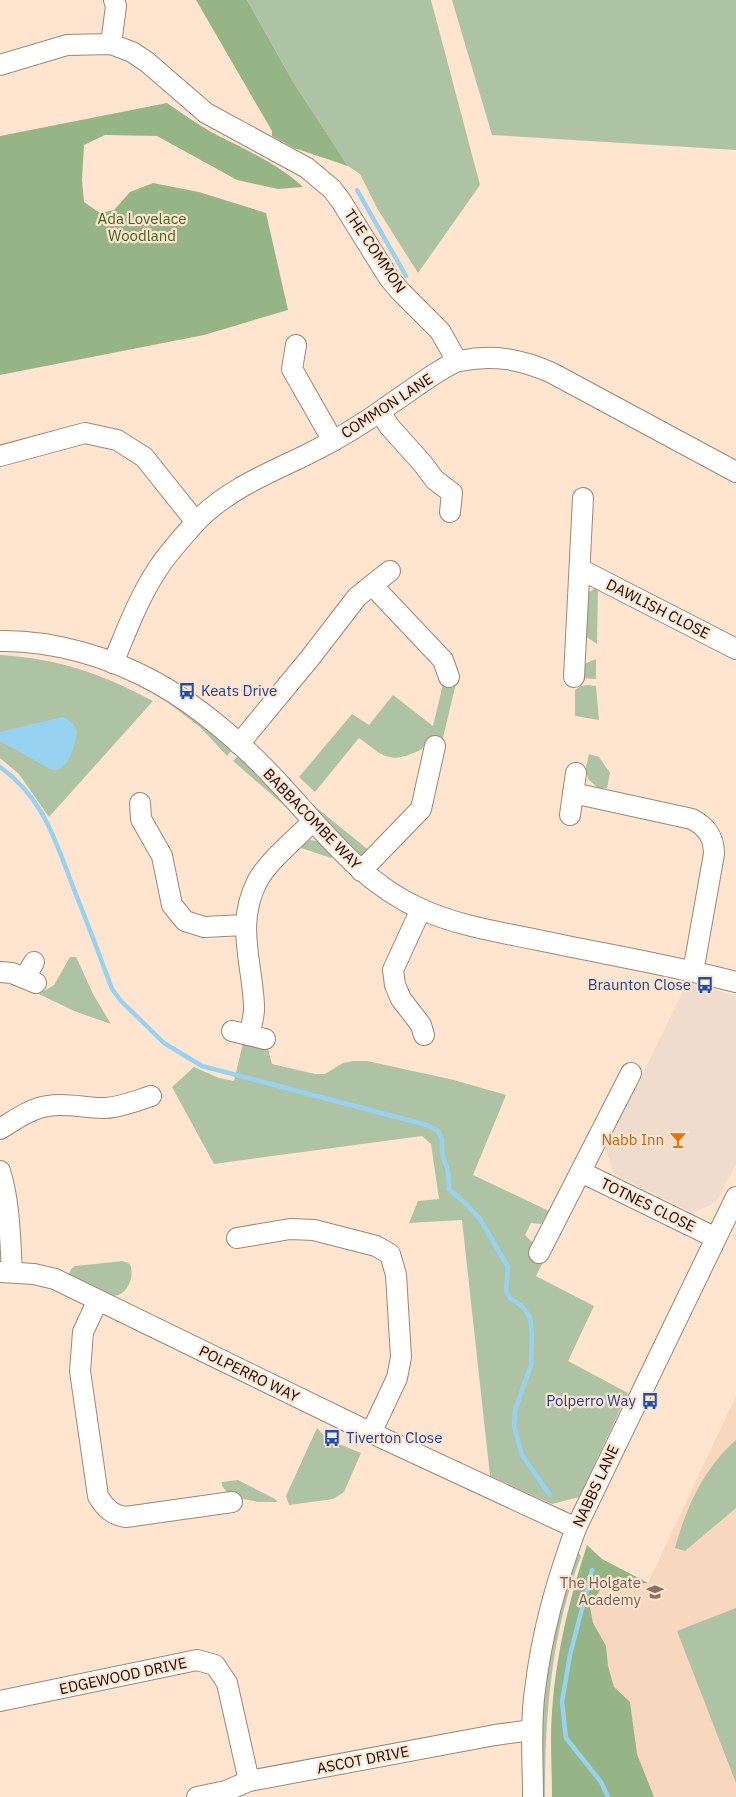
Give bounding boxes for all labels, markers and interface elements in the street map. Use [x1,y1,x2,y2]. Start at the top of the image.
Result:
street label: THE COMMON [340,205,410,296]
park label: Ada Lovelace Woodland [98,209,186,245]
street label: COMMON LANE [337,369,436,442]
street label: DAWLISH CLOSE [603,574,713,643]
bus stop icon: Keats Drive [177,681,197,701]
place label: Keats Drive [201,681,277,700]
street label: BABBACOMBE WAY [259,764,365,873]
place label: Braunton Close [588,975,691,994]
bus stop icon: Braunton Close [695,975,715,995]
place label: Nabb Inn [601,1130,664,1149]
bar icon: Nabb Inn [668,1130,688,1150]
street label: TOTNES CLOSE [598,1173,699,1236]
street label: POLPERRO WAY [196,1341,303,1406]
place label: Polperro Way [546,1391,637,1410]
bus stop icon: Polperro Way [640,1391,660,1411]
bus stop icon: Tiverton Close [322,1428,342,1448]
place label: Tiverton Close [346,1428,442,1447]
street label: NABBS LANE [568,1442,623,1530]
place label: The Holgate Academy [560,1573,642,1609]
school or university icon: The Holgate Academy [645,1582,665,1602]
street label: EDGEWOOD DRIVE [57,1653,188,1698]
street label: ASCOT DRIVE [315,1741,411,1778]

